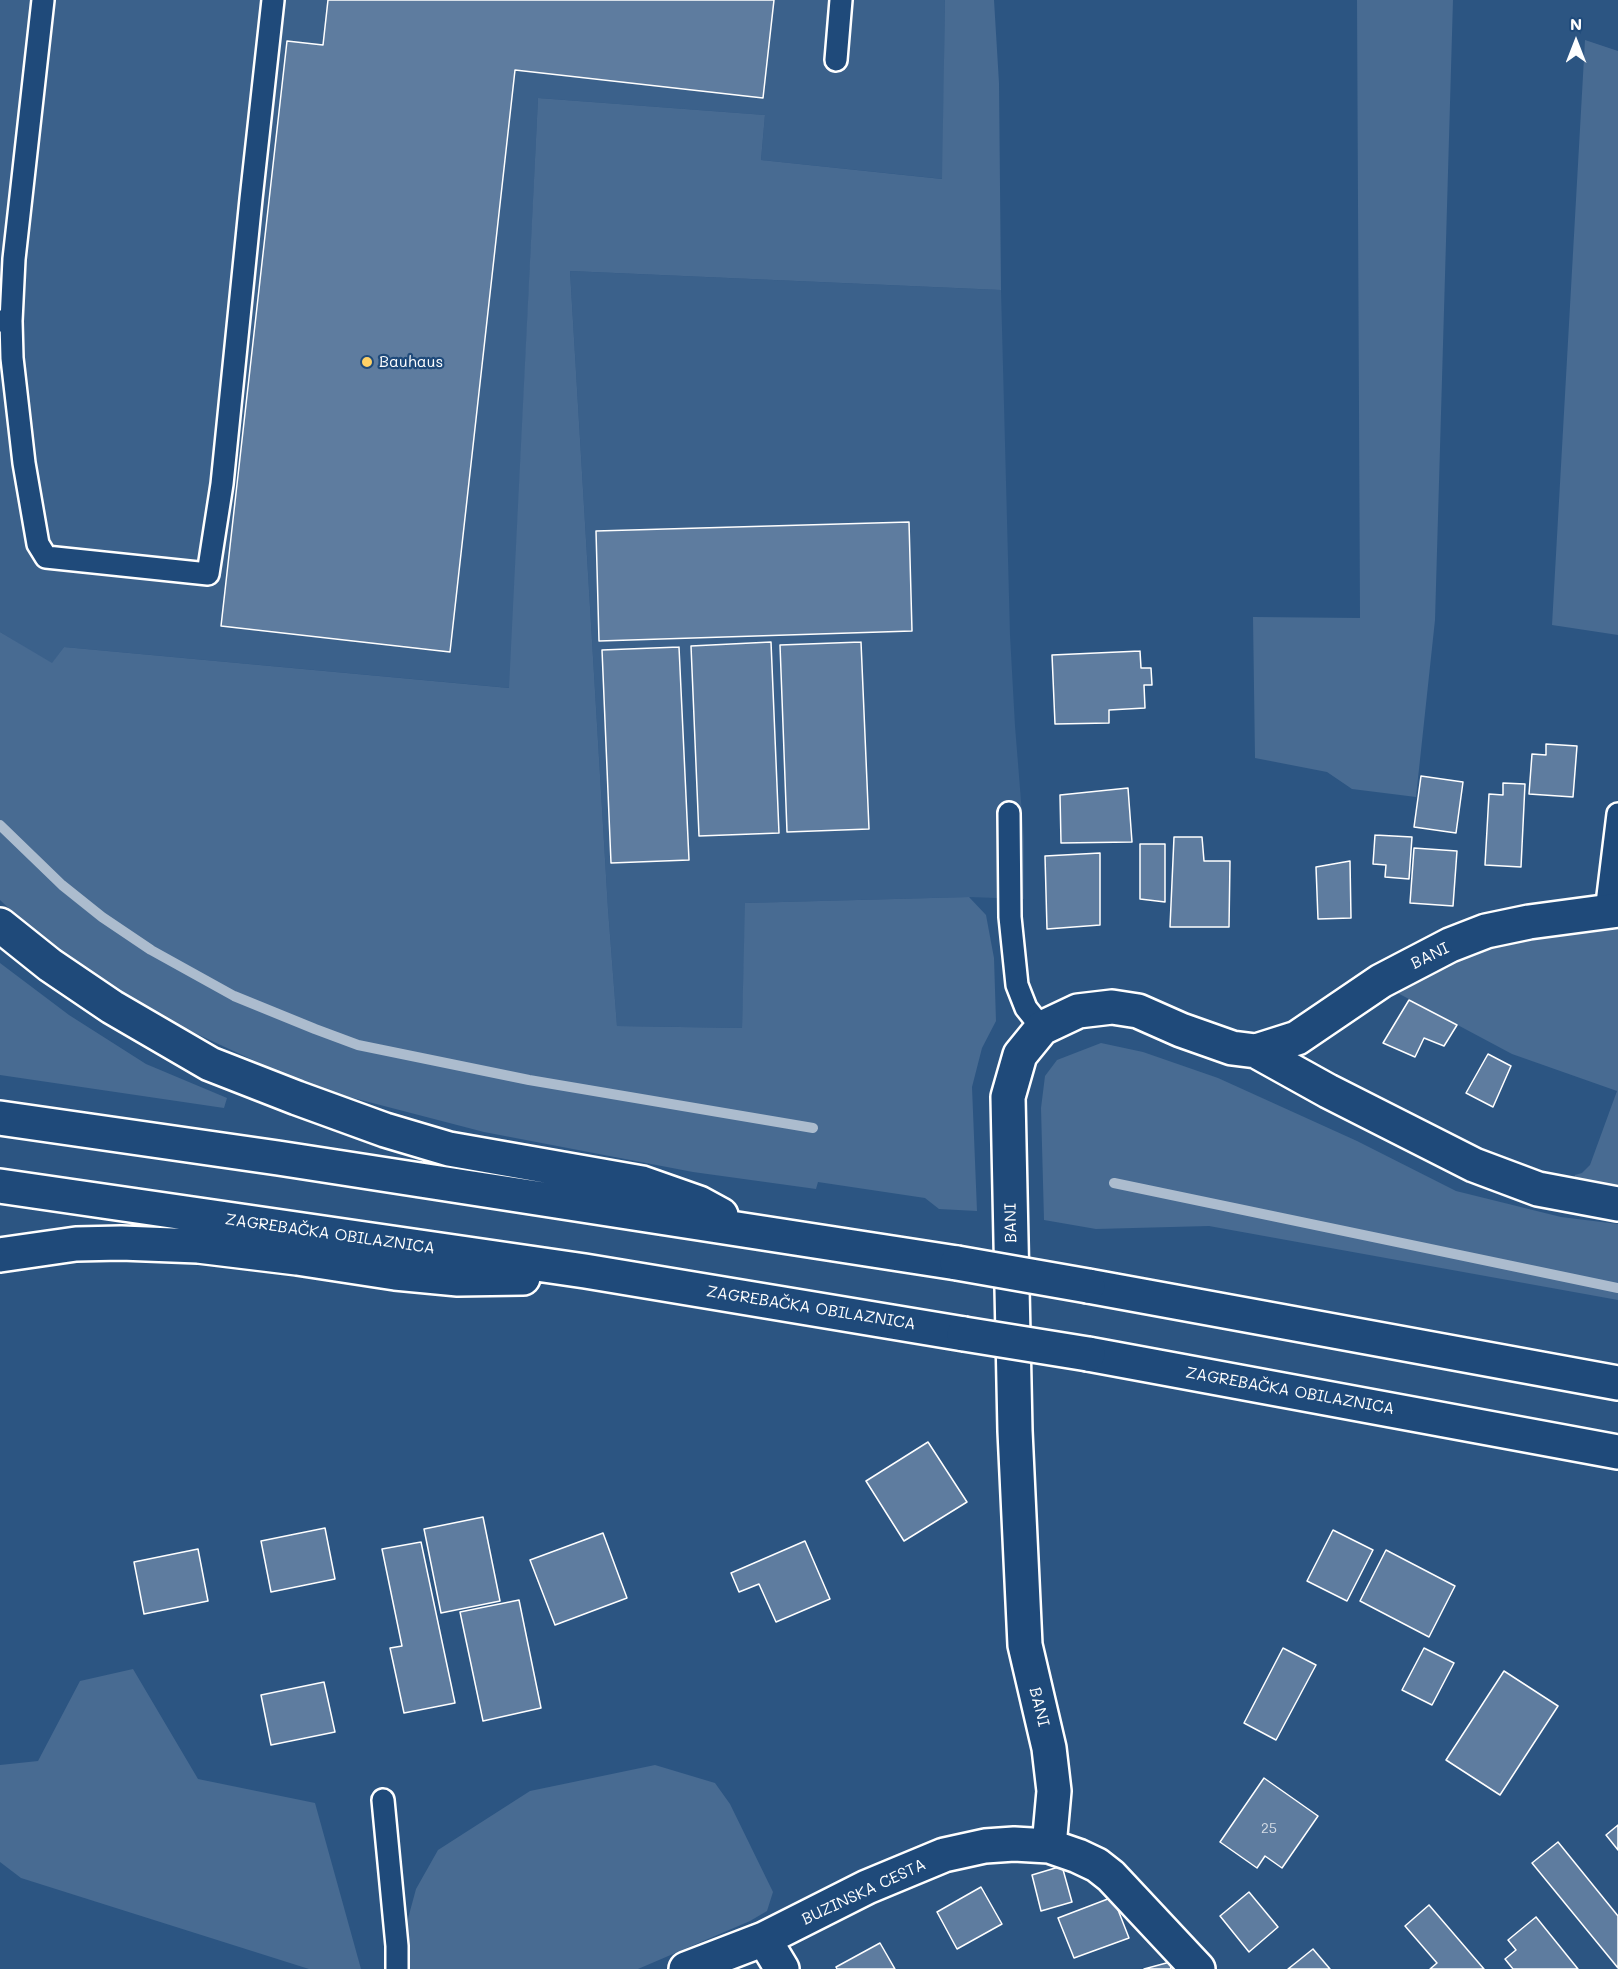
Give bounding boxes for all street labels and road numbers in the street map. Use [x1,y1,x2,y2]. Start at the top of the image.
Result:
street label: BANI [1408,939,1452,973]
street label: BANI [1001,1203,1021,1243]
street label: ZAGREBAČKA OBILAZNICA [224,1210,436,1258]
street label: ZAGREBAČKA OBILAZNICA [705,1282,917,1334]
street label: ZAGREBAČKA OBILAZNICA [1184,1363,1396,1419]
street label: BANI [1025,1685,1053,1729]
street label: BUZINSKA CESTA [799,1855,929,1929]

